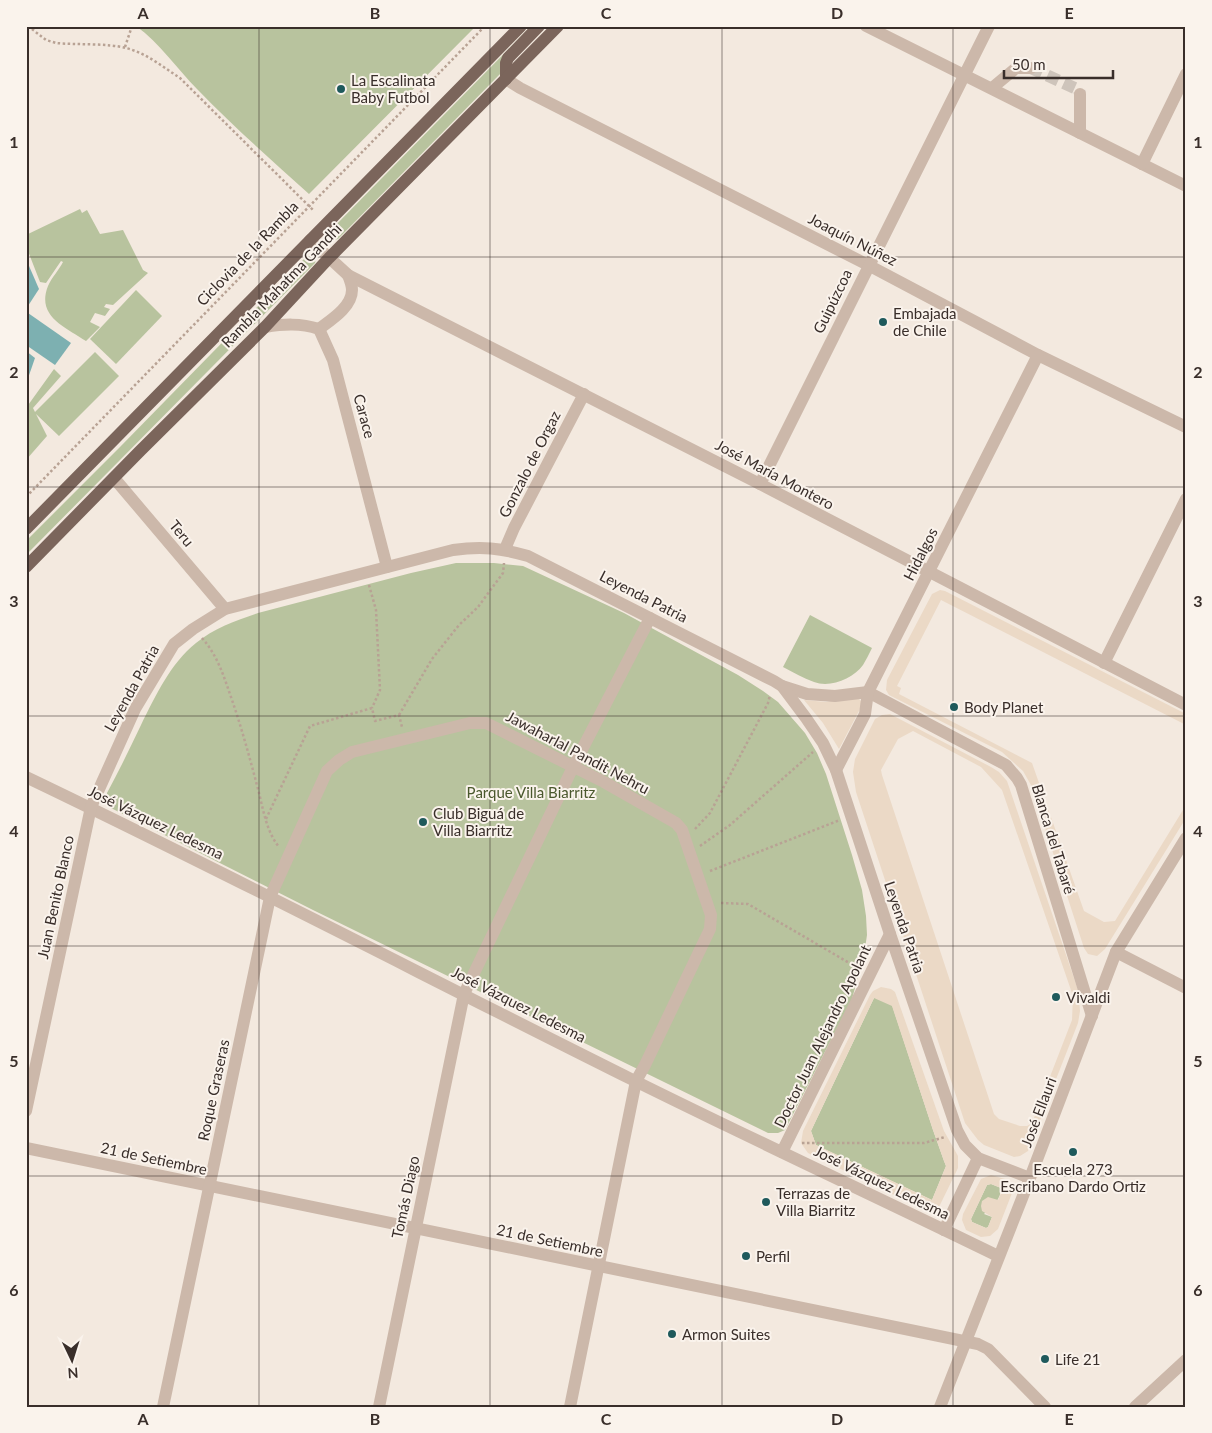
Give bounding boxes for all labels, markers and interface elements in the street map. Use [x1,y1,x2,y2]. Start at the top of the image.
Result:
text: A [136,3,149,22]
text: B [370,3,380,22]
text: C [601,3,612,22]
text: D [831,3,843,22]
text: E [1064,3,1074,22]
scale bar [1004,48,1113,80]
text: 50 m [1012,55,1046,73]
place label: La Escalinata Baby Futbol [351,71,435,106]
marker: La Escalinata Baby Futbol [335,83,347,95]
text: 1 [9,132,19,151]
text: 1 [1193,132,1203,151]
street label: Ciclovia de la Rambla [192,197,302,309]
street label: Joaquín Núñez [806,209,901,269]
street label: Rambla Mahatma Gandhi [217,219,345,351]
street label: Guipúzcoa [809,266,855,336]
place label: Embajada de Chile [893,304,957,339]
marker: Embajada de Chile [877,316,889,328]
text: 2 [9,362,19,381]
text: 2 [1193,362,1203,381]
street label: Carace [350,392,380,440]
street label: Gonzalo de Orgaz [494,408,564,520]
street label: José María Montero [713,435,837,513]
street label: Teru [166,516,198,550]
street label: Hidalgos [899,525,941,583]
street label: Leyenda Patria [597,566,691,626]
text: 3 [9,591,19,610]
text: 3 [1193,591,1203,610]
street label: Leyenda Patria [100,641,162,735]
place label: Body Planet [964,698,1044,716]
marker: Body Planet [948,701,960,713]
street label: Jawaharlal Pandit Nehru [503,707,653,797]
street label: José Vázquez Ledesma [85,781,227,863]
street label: Blanca del Tabaré [1029,782,1079,896]
park label: Parque Villa Biarritz [467,783,596,801]
place label: Club Biguá de Villa Biarritz [433,804,524,839]
marker: Club Biguá de Villa Biarritz [417,816,429,828]
text: 4 [9,821,19,840]
text: 4 [1193,821,1203,840]
street label: Juan Benito Blanco [33,834,77,960]
street label: Leyenda Patria [881,878,929,976]
street label: Doctor Juan Alejandro Apolant [770,941,874,1130]
street label: José Vázquez Ledesma [449,962,589,1046]
place label: Vivaldi [1066,988,1110,1006]
marker: Vivaldi [1050,991,1062,1003]
street label: Roque Graseras [193,1038,233,1142]
text: 5 [9,1051,19,1070]
text: 5 [1193,1051,1203,1070]
street label: José Ellauri [1016,1075,1060,1149]
street label: 21 de Setiembre [99,1138,209,1178]
street label: José Vázquez Ledesma [811,1141,953,1223]
marker: Escuela 273 Escribano Dardo Ortiz [1067,1146,1079,1158]
street label: Tomás Diago [387,1154,423,1240]
place label: Escuela 273 Escribano Dardo Ortiz [1000,1160,1146,1195]
place label: Terrazas de Villa Biarritz [776,1184,856,1219]
marker: Terrazas de Villa Biarritz [760,1196,772,1208]
street label: 21 de Setiembre [495,1220,605,1260]
place label: Perfil [756,1247,790,1265]
marker: Perfil [740,1250,752,1262]
text: 6 [9,1280,19,1299]
text: 6 [1193,1280,1203,1299]
place label: Armon Suites [682,1325,770,1343]
marker: Armon Suites [666,1328,678,1340]
north arrow [48,1336,98,1386]
place label: Life 21 [1055,1350,1100,1368]
marker: Life 21 [1039,1353,1051,1365]
text: N [67,1365,79,1382]
text: A [136,1409,149,1428]
text: B [370,1409,380,1428]
text: C [601,1409,612,1428]
text: D [831,1409,843,1428]
text: E [1064,1409,1074,1428]

